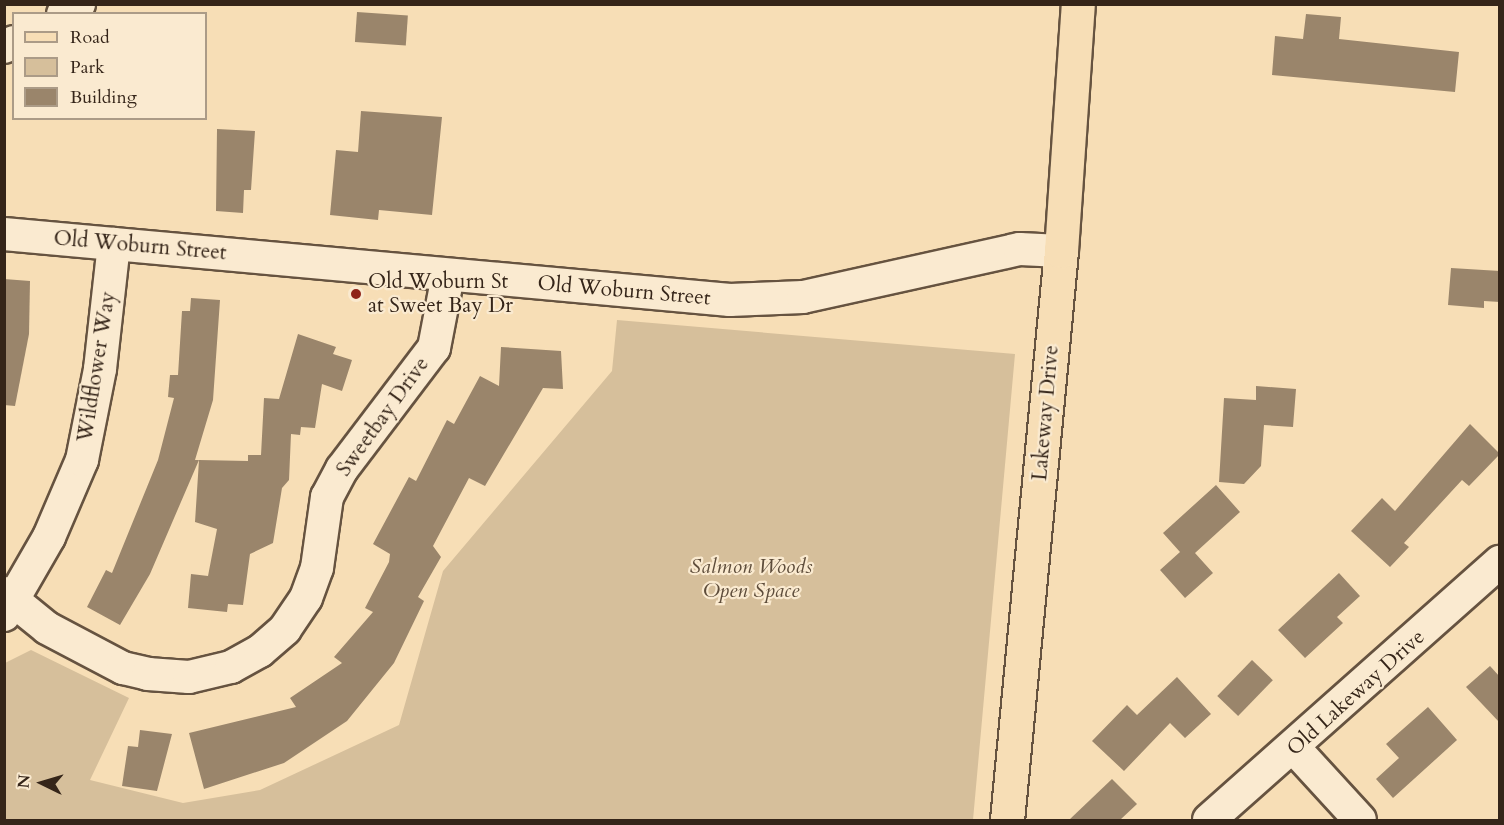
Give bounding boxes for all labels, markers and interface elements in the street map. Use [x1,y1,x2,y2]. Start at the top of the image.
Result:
legend [12,12,207,120]
text: Road [70,25,110,50]
text: Park [70,55,105,80]
text: Building [70,85,137,110]
street label: Old Woburn Street [53,226,227,266]
place label: Old Woburn St at Sweet Bay Dr [368,269,513,319]
street label: Old Woburn Street [537,271,711,311]
marker: Old Woburn St at Sweet Bay Dr [349,287,363,301]
street label: Wildflower Way [73,290,121,444]
street label: Lakeway Drive [1028,344,1064,482]
street label: Sweetbay Drive [331,353,435,481]
park label: Salmon Woods Open Space [690,554,812,604]
street label: Old Lakeway Drive [1282,625,1430,761]
north arrow [12,753,72,813]
text: N [13,774,36,789]

